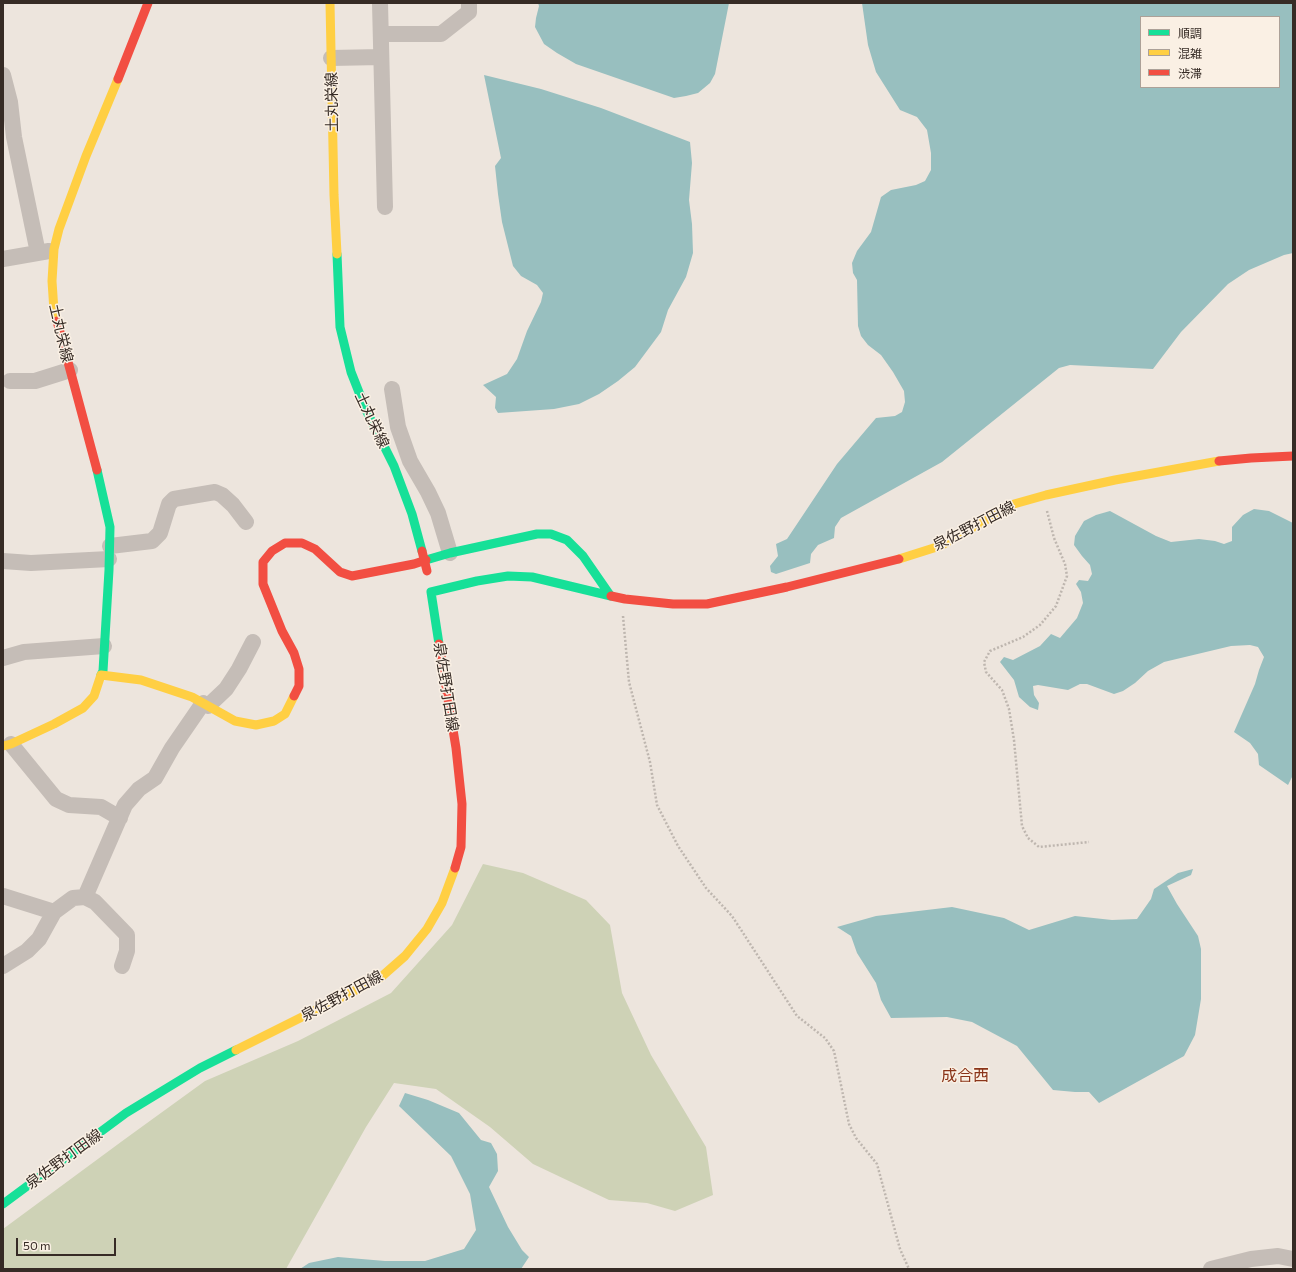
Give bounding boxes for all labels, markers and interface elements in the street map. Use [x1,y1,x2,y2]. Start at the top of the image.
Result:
legend [1140,16,1280,88]
text: 順調 [1178,26,1202,40]
text: 混雑 [1178,46,1202,60]
text: 渋滞 [1178,66,1202,80]
street label: 土丸栄線 [322,72,342,132]
street label: 土丸栄線 [45,302,77,364]
street label: 土丸栄線 [351,389,393,451]
street label: 泉佐野打田線 [930,498,1018,554]
street label: 泉佐野打田線 [430,641,462,733]
street label: 泉佐野打田線 [298,967,386,1025]
district label: 成合西 [941,1066,989,1086]
street label: 泉佐野打田線 [22,1125,106,1193]
scale bar [18,1230,118,1256]
text: 50 m [23,1238,51,1252]

